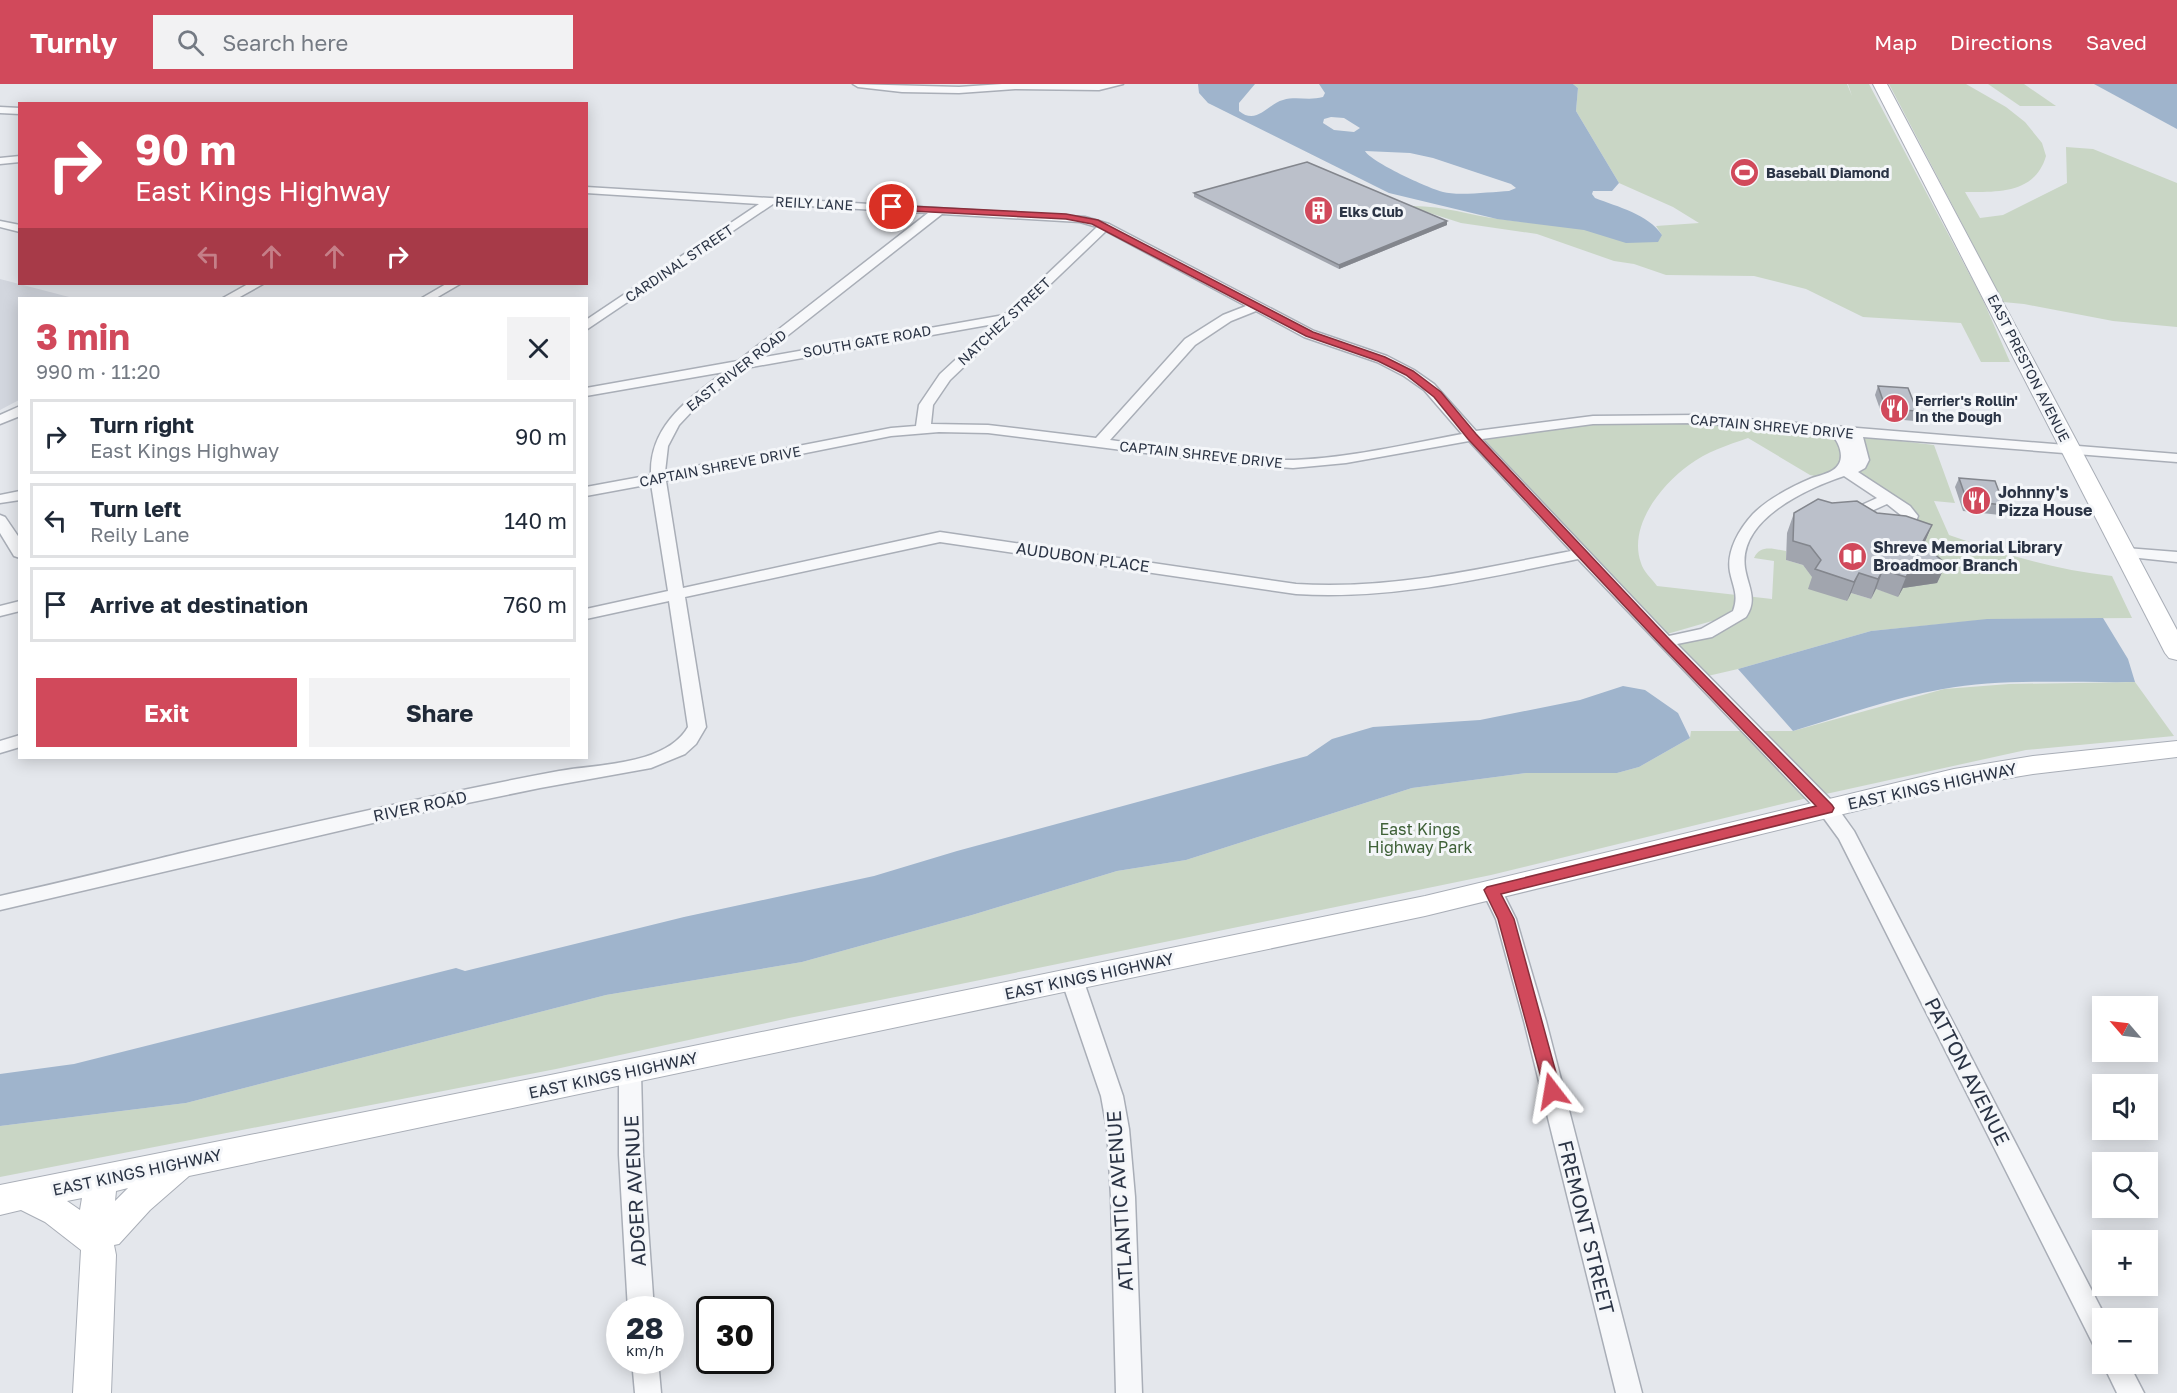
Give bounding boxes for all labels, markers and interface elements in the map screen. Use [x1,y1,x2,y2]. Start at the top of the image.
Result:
search box [153,15,573,69]
text: Turnly [30,26,117,59]
icon: search [174,26,207,59]
text: Search here [222,29,348,56]
text: Map [1874,29,1917,55]
text: Directions [1950,29,2053,55]
text: Saved [2086,29,2147,55]
text: 90 m [135,124,236,174]
icon: right [36,126,114,204]
sports icon: Baseball Diamond [1729,156,1761,188]
place label: Baseball Diamond [1766,164,1889,181]
text: East Kings Highway [135,175,390,207]
pin [866,181,917,232]
icon: arrive [875,190,908,223]
street label: REILY LANE [775,192,853,214]
building icon: Elks Club [1302,195,1334,227]
place label: Elks Club [1339,203,1404,220]
street label: CARDINAL STREET [622,220,737,305]
icon: left [192,240,225,273]
icon: ahead [255,240,288,273]
icon: ahead [318,240,351,273]
icon: right [381,240,414,273]
street label: NATCHEZ STREET [954,273,1054,368]
street label: EAST PRESTON AVENUE [1984,291,2074,445]
text: 3 min [36,315,130,358]
button: close [507,317,570,380]
street label: SOUTH GATE ROAD [802,321,932,361]
street label: EAST RIVER ROAD [683,326,789,414]
text: 990 m · 11:20 [36,359,161,383]
restaurant icon: Ferrier's Rollin' In the Dough [1878,392,1910,424]
place label: Ferrier's Rollin' In the Dough [1915,392,2018,425]
street label: CAPTAIN SHREVE DRIVE [1690,410,1854,442]
text: Turn right [90,411,194,438]
icon: right [39,420,72,453]
text: 90 m [515,423,567,450]
street label: CAPTAIN SHREVE DRIVE [1119,437,1283,471]
text: East Kings Highway [90,438,279,462]
street label: CAPTAIN SHREVE DRIVE [638,442,802,490]
place label: Johnny's Pizza House [1998,482,2093,520]
restaurant icon: Johnny's Pizza House [1961,485,1993,517]
text: Turn left [90,495,181,522]
icon: left [39,504,72,537]
text: 140 m [504,507,567,534]
text: Reily Lane [90,522,189,546]
place label: Shreve Memorial Library Broadmoor Branch [1873,537,2063,575]
street label: AUDUBON PLACE [1015,538,1151,576]
library icon: Shreve Memorial Library Broadmoor Branch [1836,540,1868,572]
icon: arrive [39,588,72,621]
text: Arrive at destination [90,591,308,618]
text: 760 m [503,591,567,618]
button: Exit [36,678,297,747]
button: Share [309,678,570,747]
street label: EAST KINGS HIGHWAY [1846,758,2019,814]
street label: RIVER ROAD [371,786,469,826]
park label: East Kings Highway Park [1368,819,1472,857]
street label: EAST KINGS HIGHWAY [1003,948,1176,1004]
street label: PATTON AVENUE [1920,993,2016,1149]
north arrow [2092,996,2158,1062]
map controls [2092,996,2158,1374]
street label: EAST KINGS HIGHWAY [527,1047,700,1103]
position arrow [1520,1059,1584,1123]
button: sound [2092,1074,2158,1140]
street label: ATLANTIC AVENUE [1101,1110,1137,1292]
street label: ADGER AVENUE [618,1115,650,1267]
street label: FREMONT STREET [1554,1138,1620,1316]
street label: EAST KINGS HIGHWAY [51,1144,224,1200]
button: search [2092,1152,2158,1218]
button: + [2092,1230,2158,1296]
speed limit sign: 30 [696,1296,774,1374]
button: − [2092,1308,2158,1374]
text: 28 [626,1310,664,1346]
text: km/h [626,1341,664,1359]

